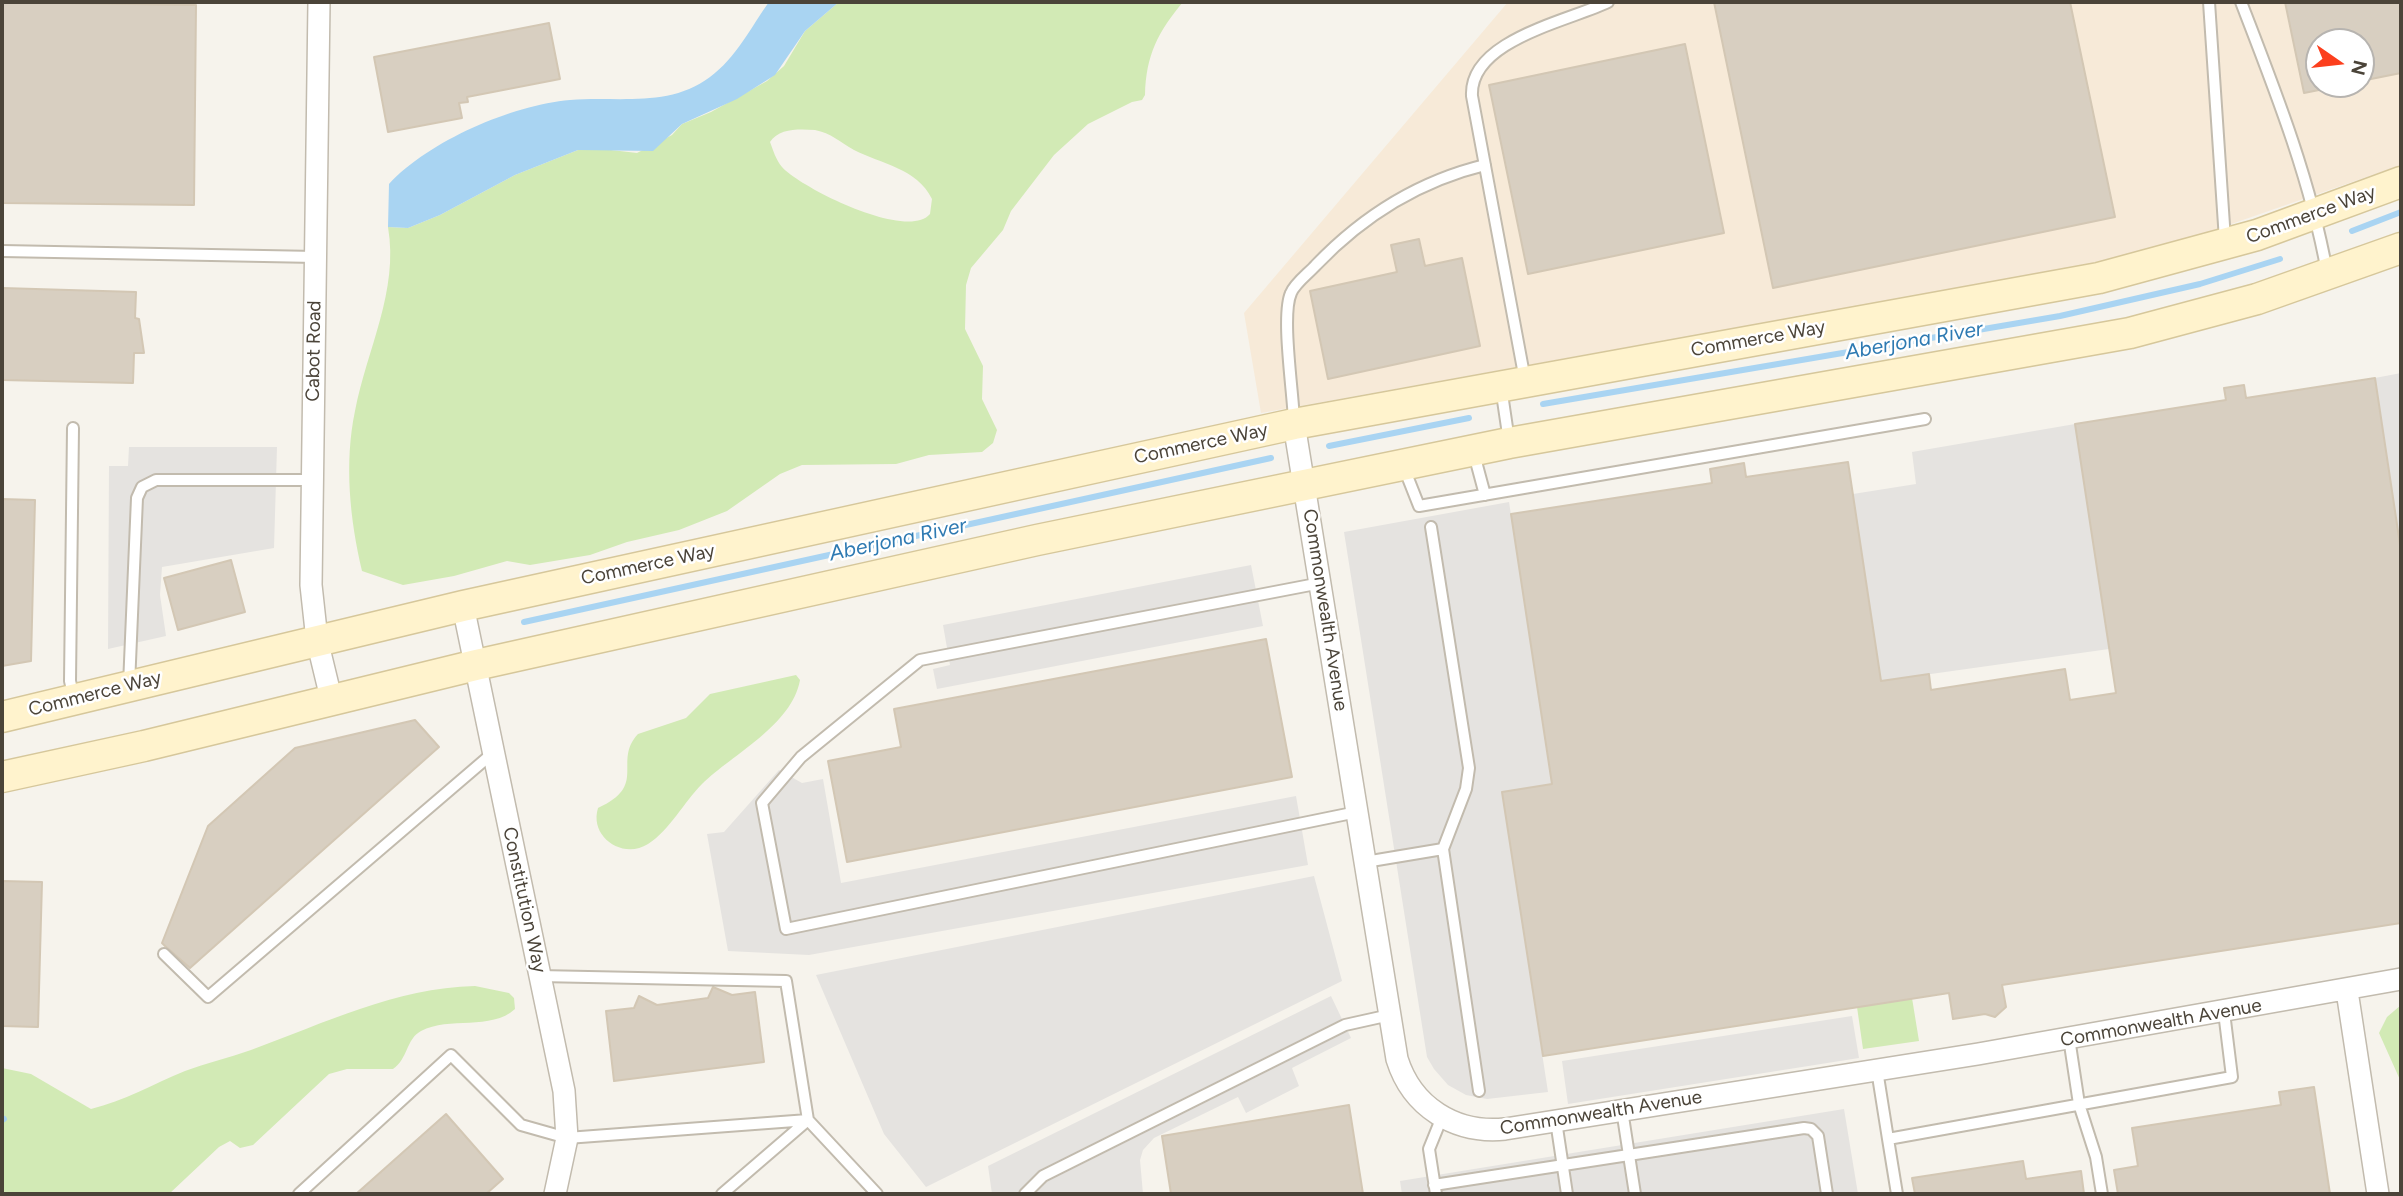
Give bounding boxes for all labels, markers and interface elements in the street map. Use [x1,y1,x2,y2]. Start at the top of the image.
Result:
north arrow [2305,28,2375,98]
text: N [2346,58,2372,78]
street label: Commerce Way [2243,181,2379,249]
street label: Cabot Road [302,300,326,402]
street label: Commerce Way [1689,316,1827,362]
water label: Aberjona River [1843,316,1985,366]
street label: Commerce Way [1132,419,1270,469]
street label: Commonwealth Avenue [1298,507,1352,713]
water label: Aberjona River [827,513,969,567]
street label: Commerce Way [579,540,717,590]
street label: Commerce Way [26,666,164,722]
street label: Constitution Way [497,825,551,975]
street label: Commonwealth Avenue [2058,994,2264,1052]
street label: Commonwealth Avenue [1498,1086,1704,1140]

